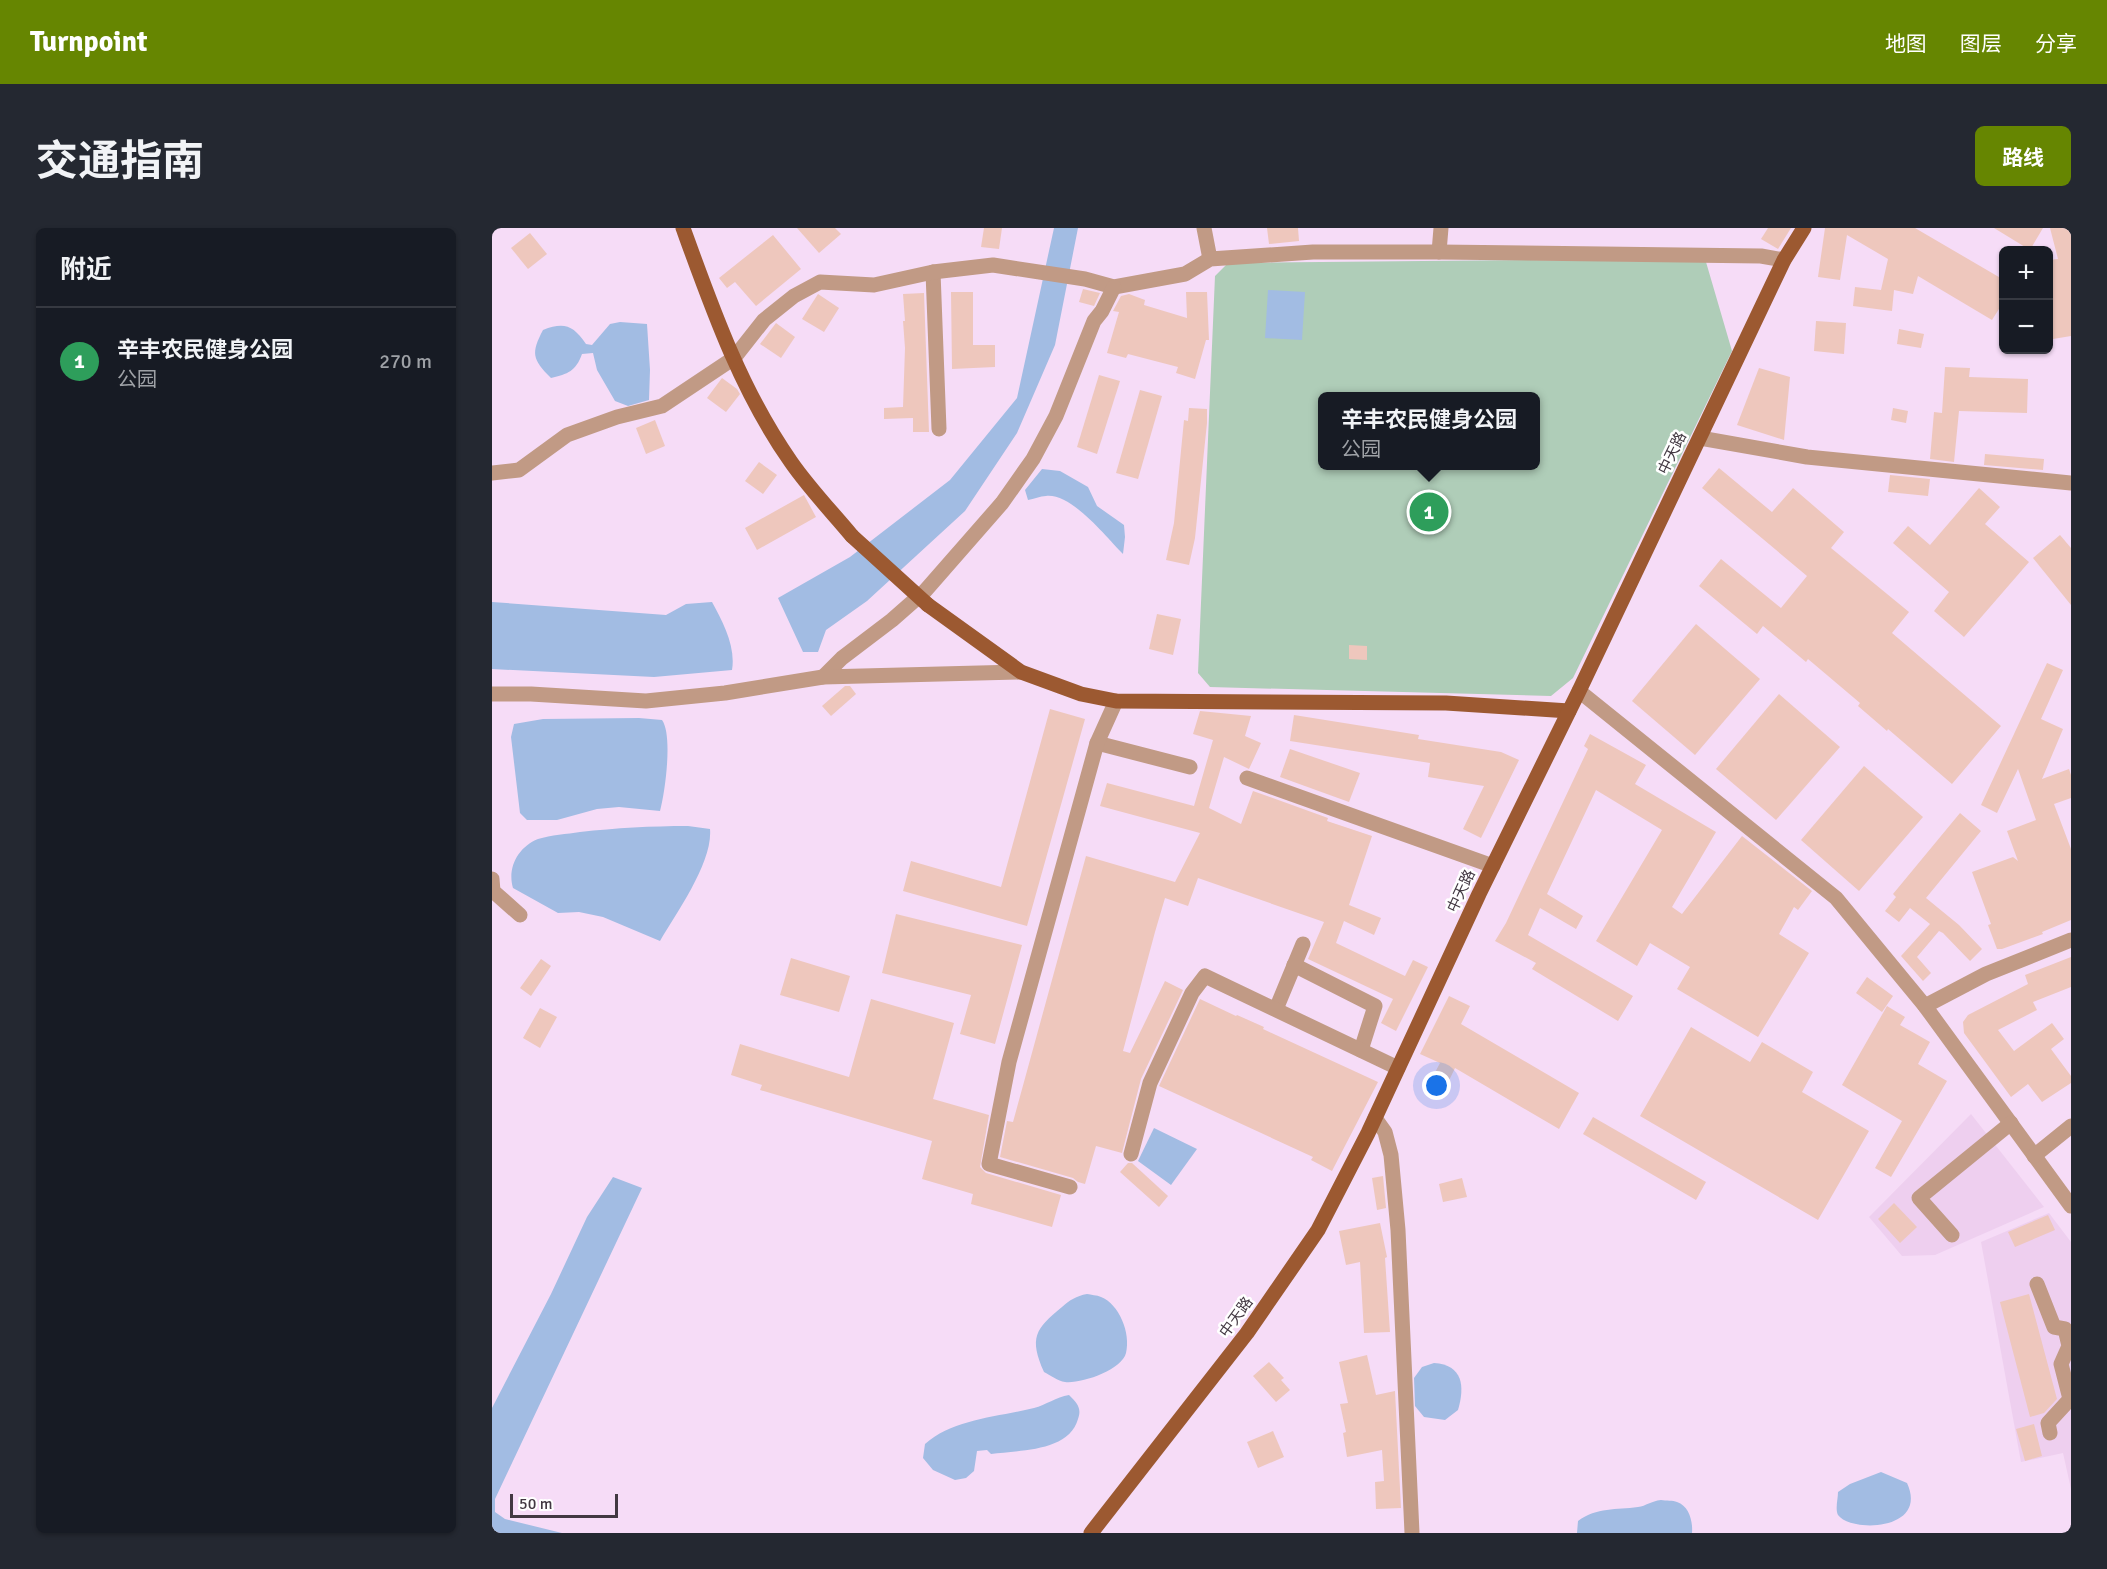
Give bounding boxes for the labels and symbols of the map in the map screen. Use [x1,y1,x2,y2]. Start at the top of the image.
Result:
street label: 中天路 [1654,429,1690,477]
pin: 1 [1410,490,1448,534]
street label: 中天路 [1443,867,1479,915]
your location [1422,1071,1451,1100]
street label: 中天路 [1215,1294,1257,1340]
scale bar [510,1491,618,1518]

